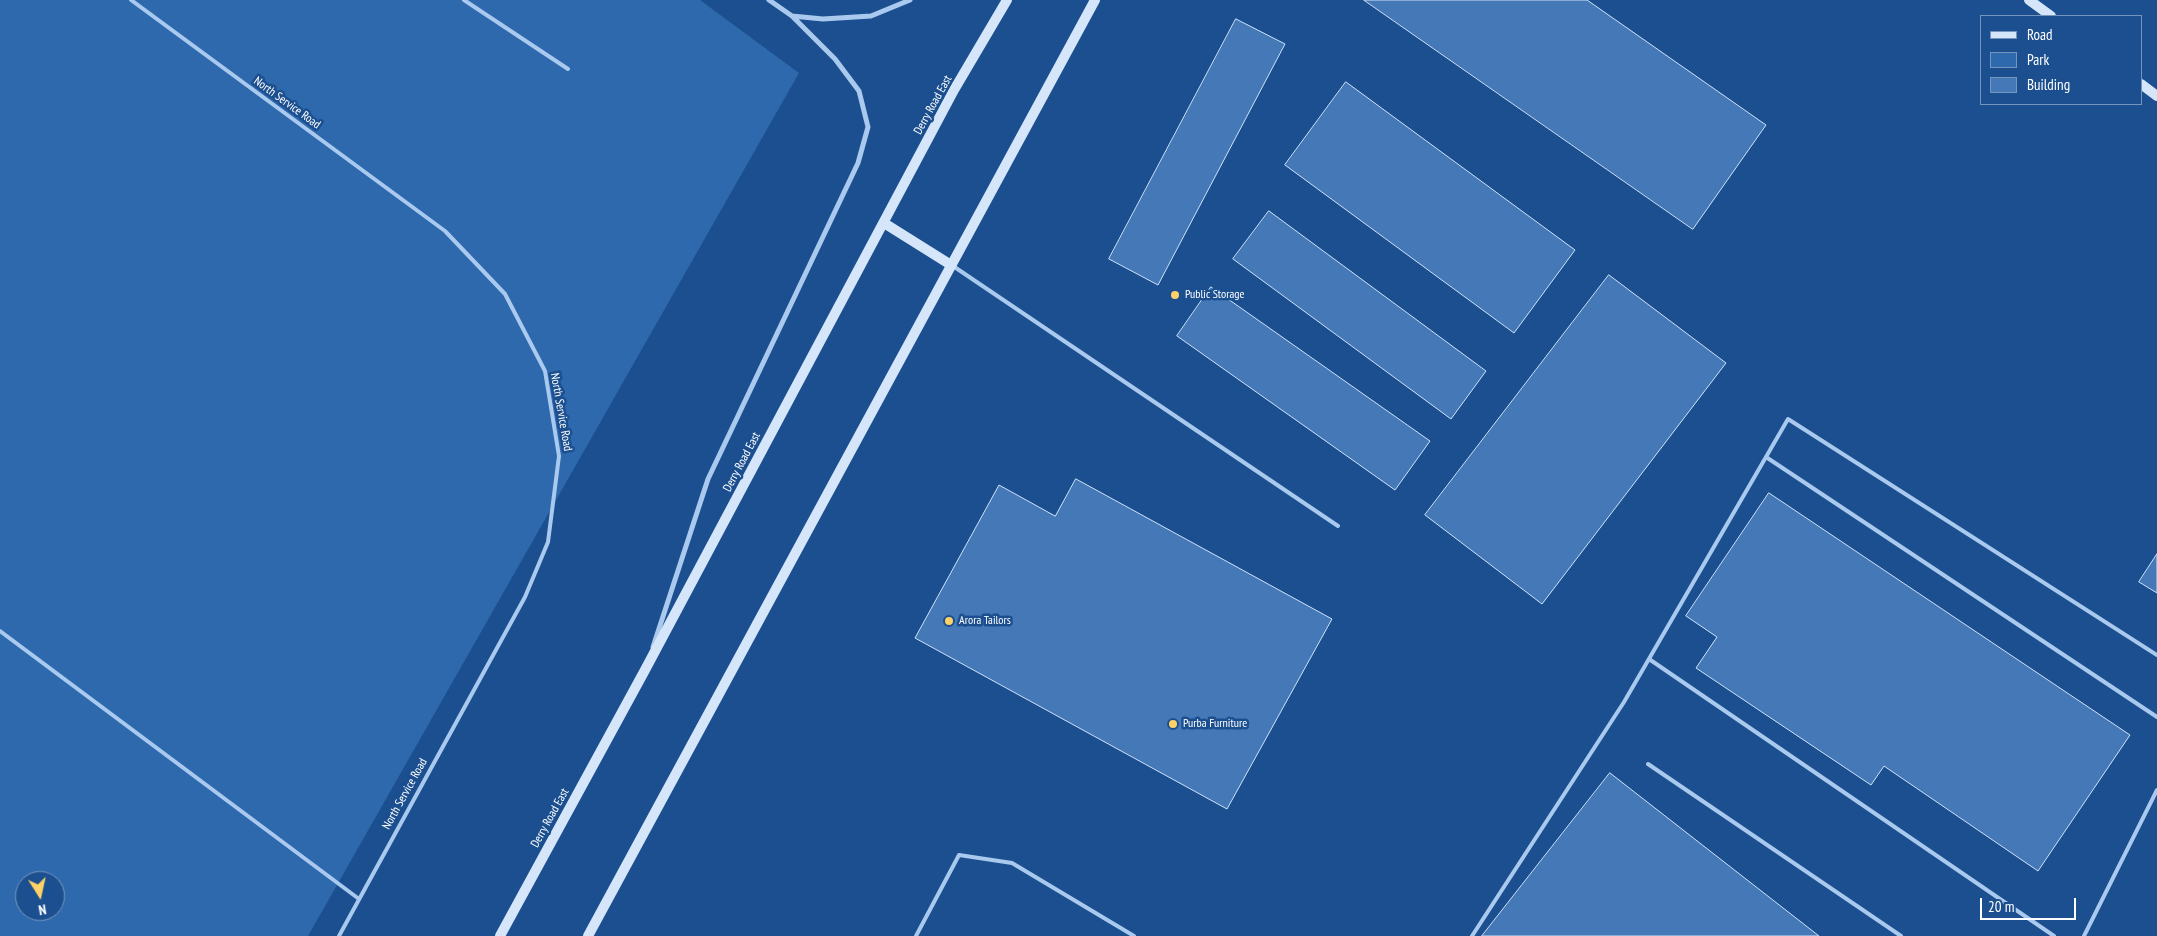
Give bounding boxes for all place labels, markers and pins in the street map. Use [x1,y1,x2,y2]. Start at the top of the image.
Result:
place label: Public Storage [1185,288,1244,302]
marker: Public Storage [1169,289,1181,301]
place label: Arora Tailors [959,614,1011,628]
marker: Arora Tailors [943,615,955,627]
place label: Purba Furniture [1183,717,1247,731]
marker: Purba Furniture [1167,718,1179,730]

